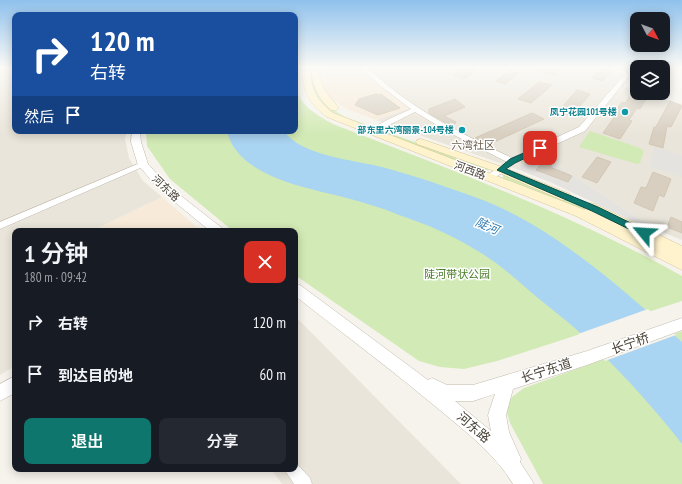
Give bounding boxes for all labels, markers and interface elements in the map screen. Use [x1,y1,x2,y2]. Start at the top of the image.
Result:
north arrow [630,12,670,52]
map controls [630,12,670,100]
text: 120 m [90,22,154,59]
icon: right [24,28,76,80]
button: layers [630,60,670,100]
text: 右转 [90,61,126,84]
icon: arrive [62,104,84,126]
place label: 凤宁花园101号楼 [549,106,617,117]
text: 然后 [24,107,54,126]
marker: 凤宁花园101号楼 [620,107,630,117]
place label: 部东里六湾丽景-104号楼 [357,124,454,135]
marker: 部东里六湾丽景-104号楼 [457,125,467,135]
pin [523,131,557,165]
icon: arrive [529,137,551,159]
district label: 六湾社区 [451,138,495,152]
street label: 河西路 [452,158,488,182]
street label: 河东路 [149,172,183,204]
position arrow [623,212,665,254]
water label: 陡河 [473,214,503,238]
text: 1 分钟 [24,238,88,269]
button: close [244,241,286,283]
park label: 陡河带状公园 [424,267,490,281]
text: 180 m · 09:42 [24,269,87,286]
icon: right [24,311,46,333]
text: 120 m [253,313,286,332]
text: 右转 [58,314,88,333]
street label: 长宁桥 [609,329,651,358]
street label: 长宁东道 [519,354,574,387]
icon: arrive [24,363,46,385]
text: 60 m [260,365,286,384]
text: 到达目的地 [58,366,133,385]
street label: 河东路 [453,408,494,447]
button: 退出 [24,418,151,464]
button: 分享 [159,418,286,464]

